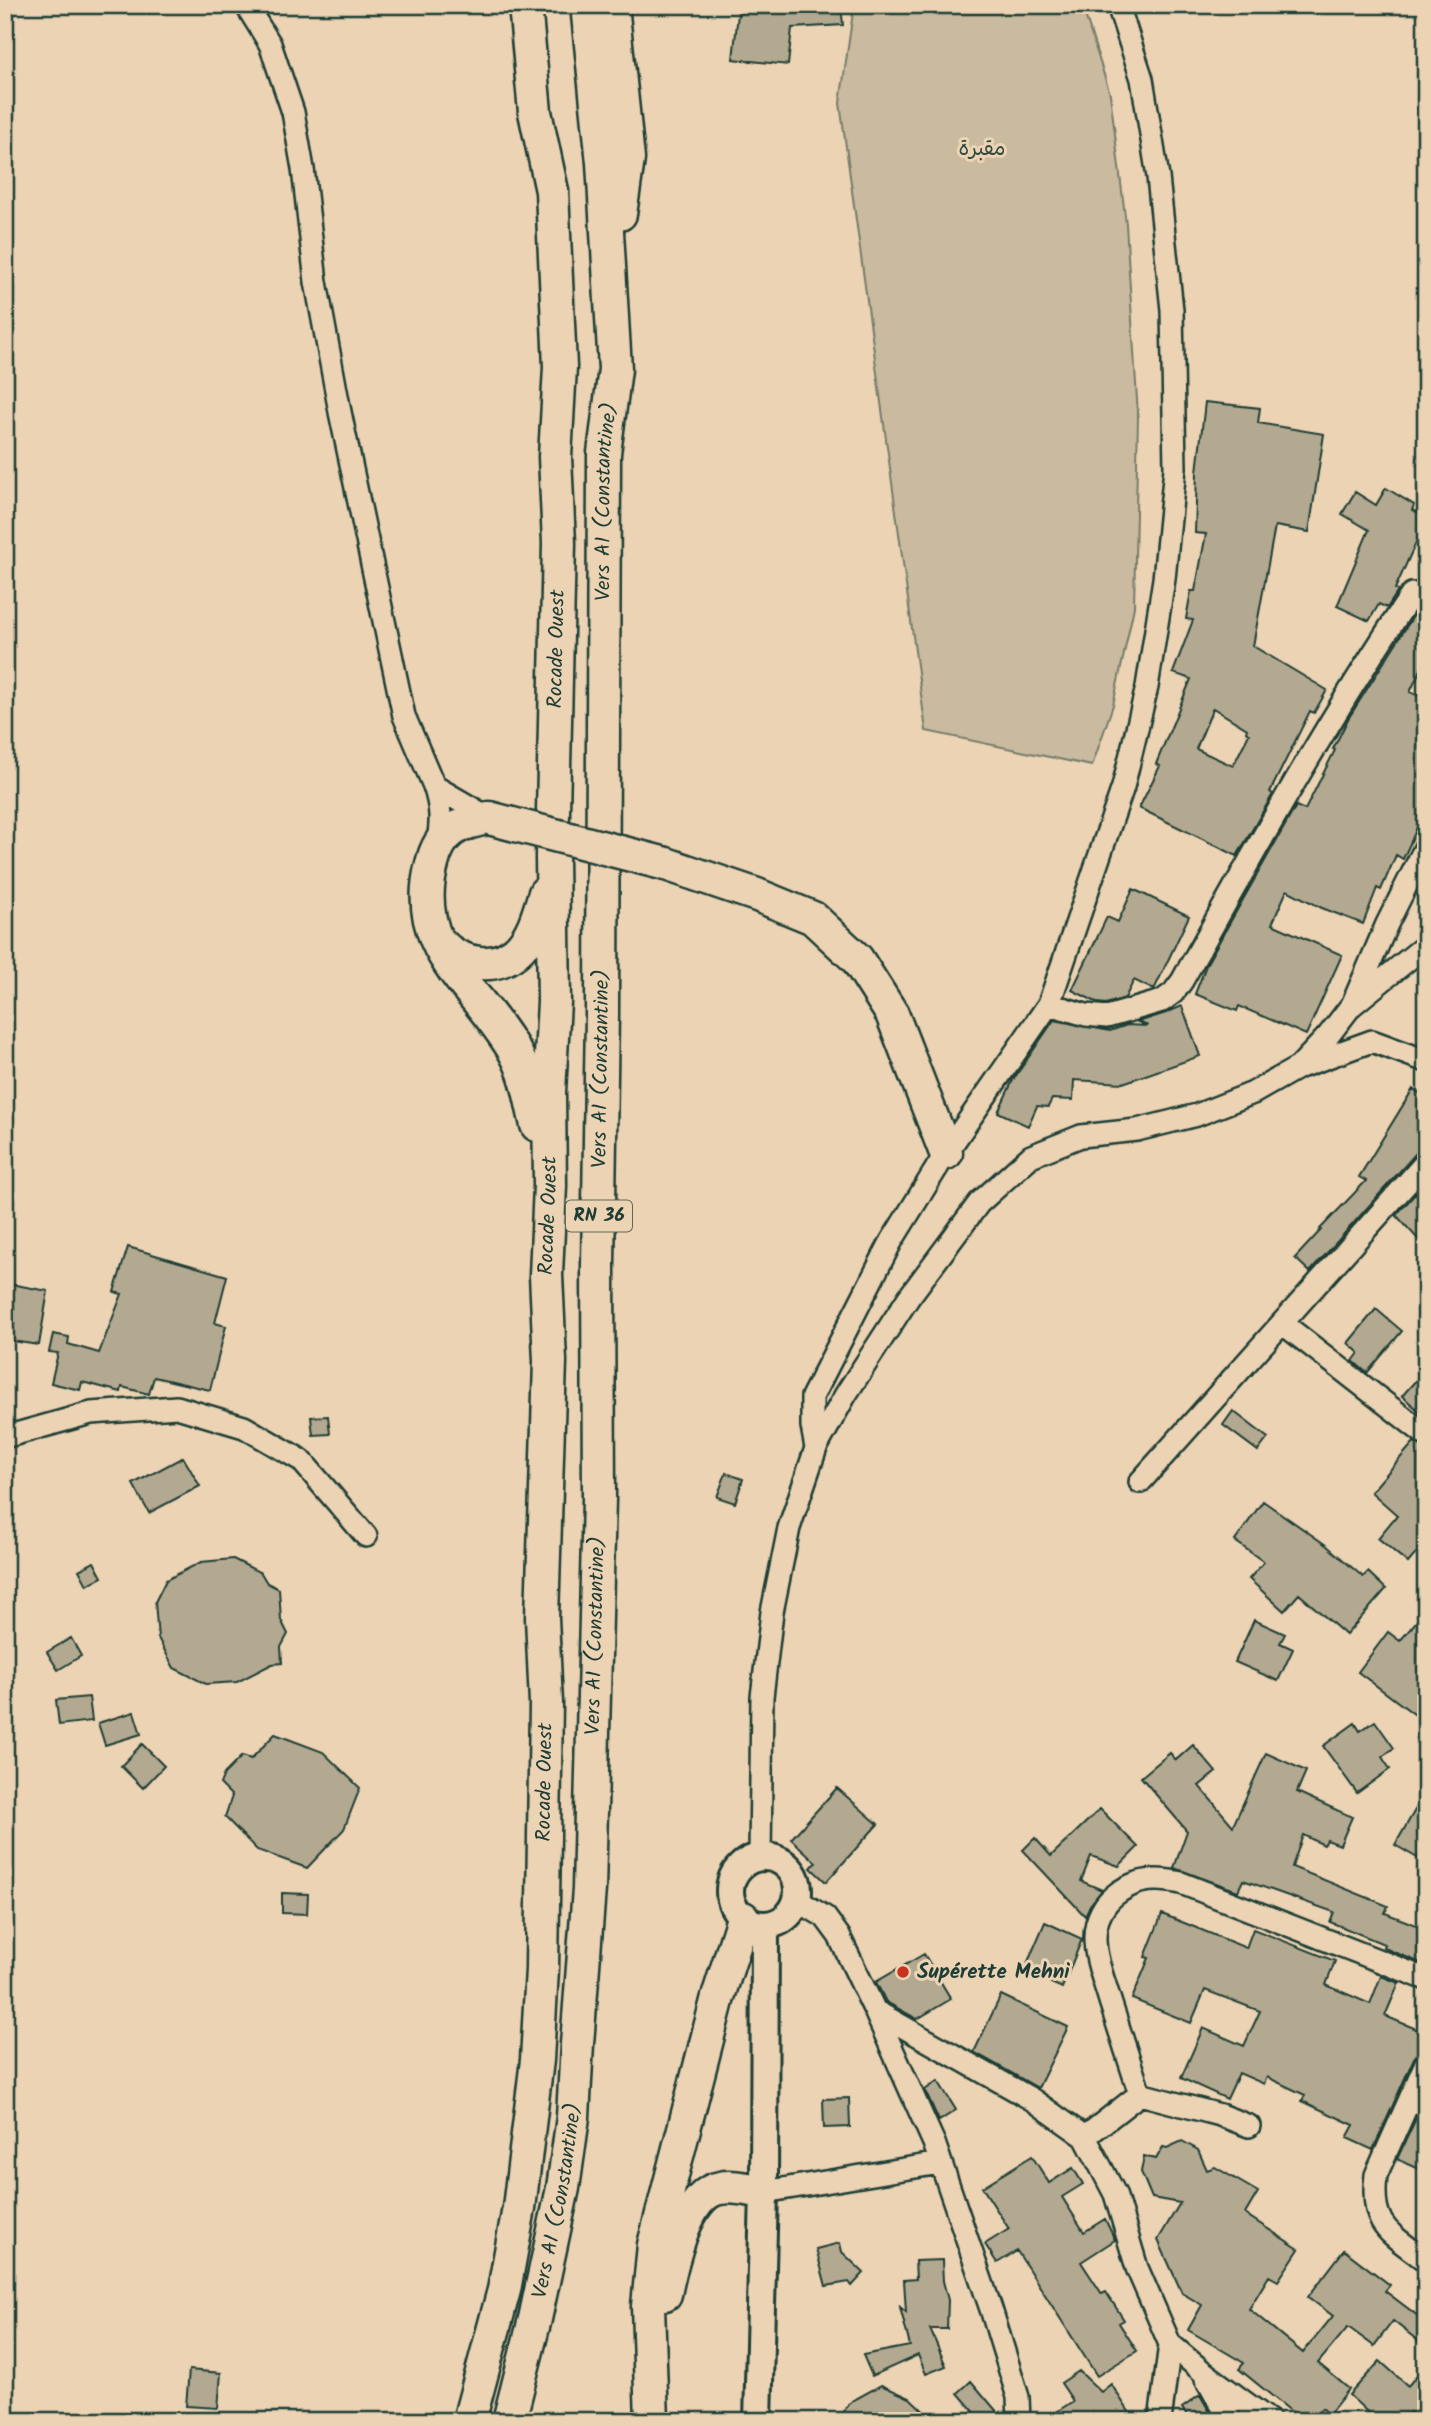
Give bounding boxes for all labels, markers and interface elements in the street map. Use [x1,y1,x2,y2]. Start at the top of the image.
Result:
park label: مقبرة [958,133,1006,166]
street label: Vers A1 (Constantine) [587,401,627,601]
street label: Rocade Ouest [539,588,574,709]
street label: Vers A1 (Constantine) [583,969,619,1168]
street label: Rocade Ouest [530,1155,567,1276]
road number: RN 36 [566,1200,632,1232]
street label: Vers A1 (Constantine) [576,1536,615,1735]
street label: Rocade Ouest [527,1722,562,1842]
place label: Supérette Mehni [917,1956,1070,1989]
marker: Supérette Mehni [895,1964,911,1980]
street label: Vers A1 (Constantine) [523,2102,590,2302]

